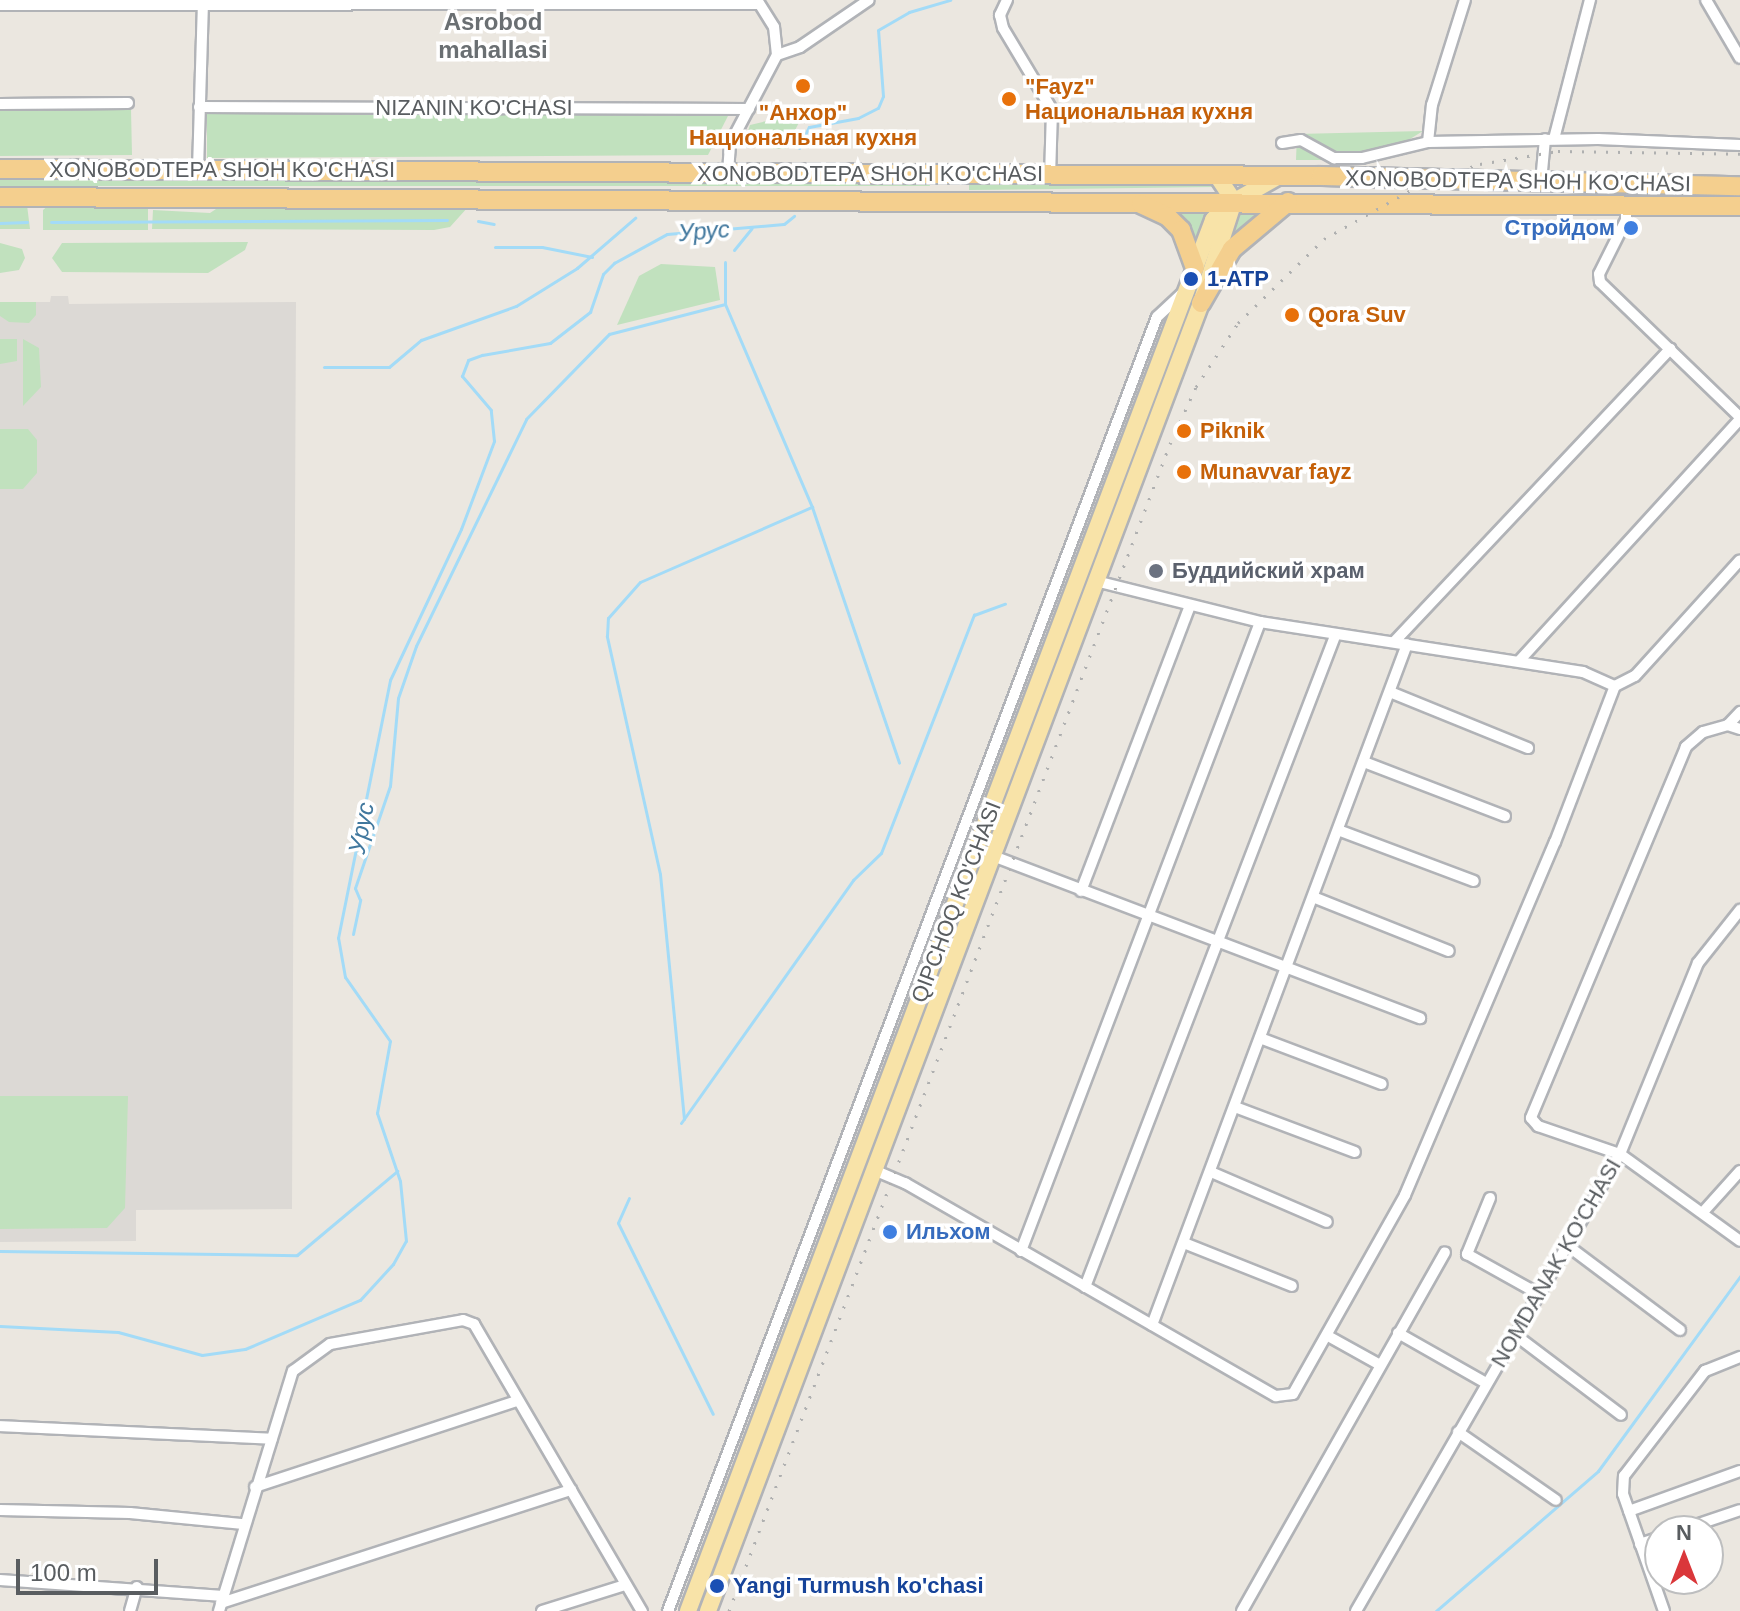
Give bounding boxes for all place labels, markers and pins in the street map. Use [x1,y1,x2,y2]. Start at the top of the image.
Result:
place label: "Fayz" Национальная кухня [1025,73,1253,124]
marker: "Анхор" Национальная кухня [794,77,812,95]
marker: "Fayz" Национальная кухня [1000,90,1018,108]
place label: "Анхор" Национальная кухня [689,99,917,150]
place label: Стройдом [1505,215,1615,241]
marker: Стройдом [1622,219,1640,237]
place label: 1-ATP [1207,266,1269,292]
marker: 1-ATP [1182,270,1200,288]
place label: Qora Suv [1308,302,1406,328]
marker: Qora Suv [1283,306,1301,324]
place label: Piknik [1200,418,1265,444]
marker: Piknik [1175,422,1193,440]
place label: Munavvar fayz [1200,459,1352,485]
marker: Munavvar fayz [1175,463,1193,481]
place label: Буддийский храм [1172,558,1365,584]
marker: Буддийский храм [1147,562,1165,580]
place label: Ильхом [906,1219,990,1245]
marker: Ильхом [881,1223,899,1241]
place label: Yangi Turmush ko'chasi [733,1573,984,1599]
marker: Yangi Turmush ko'chasi [708,1577,726,1595]

